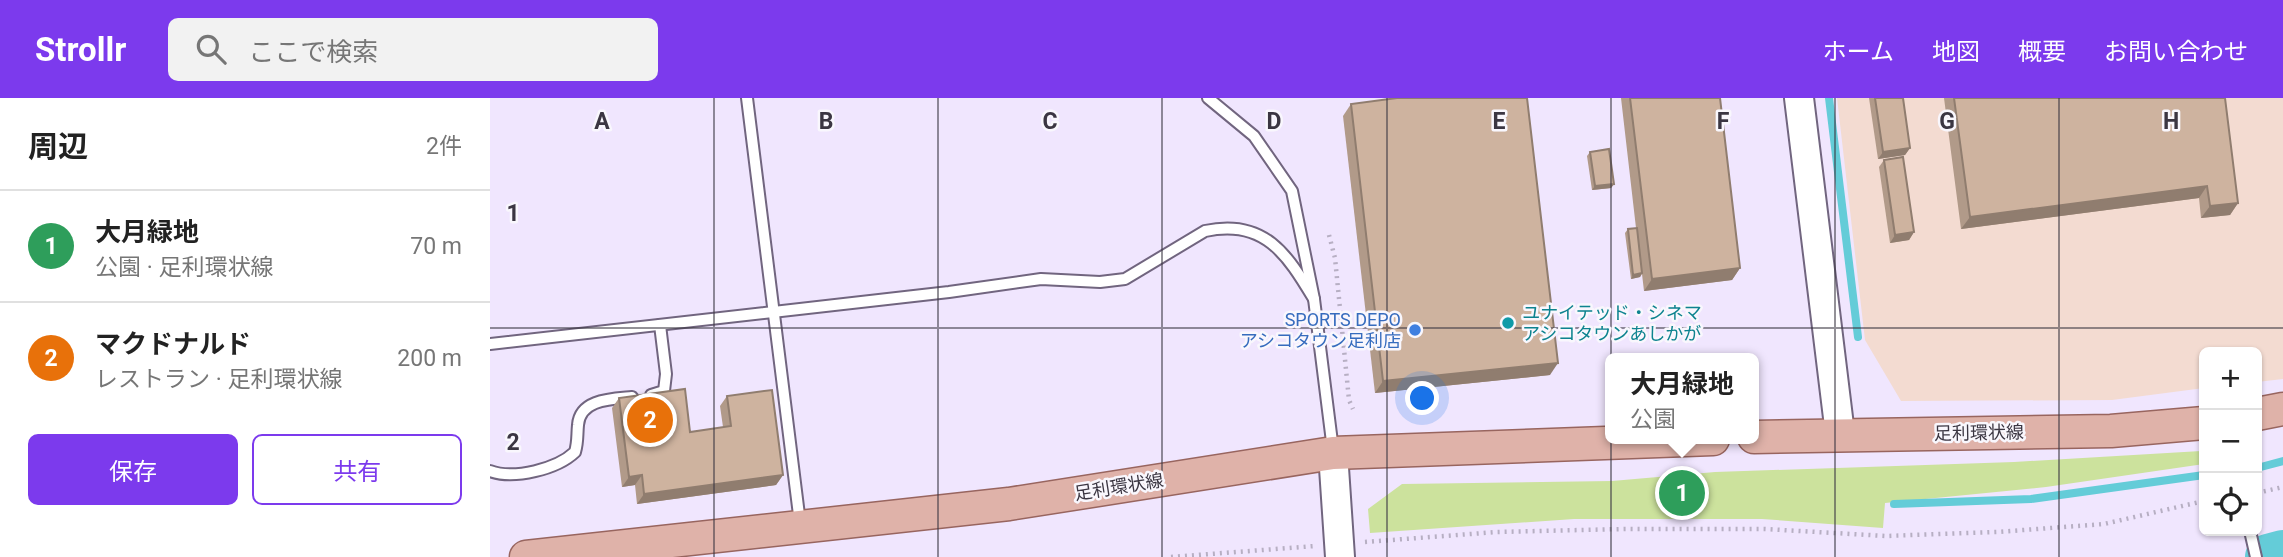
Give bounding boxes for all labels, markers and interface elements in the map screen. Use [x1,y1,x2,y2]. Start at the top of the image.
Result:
search box [168,18,658,81]
text: Strollr [35,30,126,69]
icon: search [192,30,230,68]
text: ここで検索 [248,37,378,67]
text: ホーム [1823,38,1894,66]
text: 地図 [1932,38,1980,66]
text: 概要 [2018,38,2066,66]
text: お問い合わせ [2104,38,2248,66]
text: A [594,108,610,135]
text: B [819,108,833,135]
text: C [1042,108,1058,135]
text: D [1267,108,1281,135]
text: E [1493,108,1506,135]
text: F [1717,108,1730,135]
text: G [1939,108,1955,135]
text: H [2163,108,2179,135]
text: 周辺 [28,129,88,164]
text: 2件 [426,133,462,160]
text: 1 [506,200,520,227]
text: 大月緑地 [95,217,199,247]
text: 1 [44,233,58,260]
text: 70 m [410,233,462,260]
text: 公園 · 足利環状線 [95,254,273,281]
place label: ユナイテッド・シネマ アシコタウンあしかが [1522,302,1702,344]
place label: SPORTS DEPO アシコタウン足利店 [1240,309,1401,351]
marker: ユナイテッド・シネマ アシコタウンあしかが [1500,315,1516,331]
marker: SPORTS DEPO アシコタウン足利店 [1407,322,1423,338]
text: マクドナルド [95,329,251,359]
text: 2 [44,345,58,372]
text: 200 m [397,345,462,372]
map controls [2199,347,2262,536]
button: + [2199,347,2262,410]
popup [1605,353,1759,444]
text: レストラン · 足利環状線 [95,366,342,393]
text: 大月緑地 [1630,369,1734,399]
your location [1405,381,1439,415]
pin: 2 [627,394,673,446]
text: 公園 [1630,406,1676,433]
button: − [2199,410,2262,473]
street label: 足利環状線 [1934,421,2024,444]
text: 2 [506,429,520,456]
button: 保存 [28,434,238,505]
button: 共有 [252,434,462,505]
pin: 1 [1659,467,1705,519]
street label: 足利環状線 [1073,469,1165,504]
button: locate [2199,473,2262,536]

